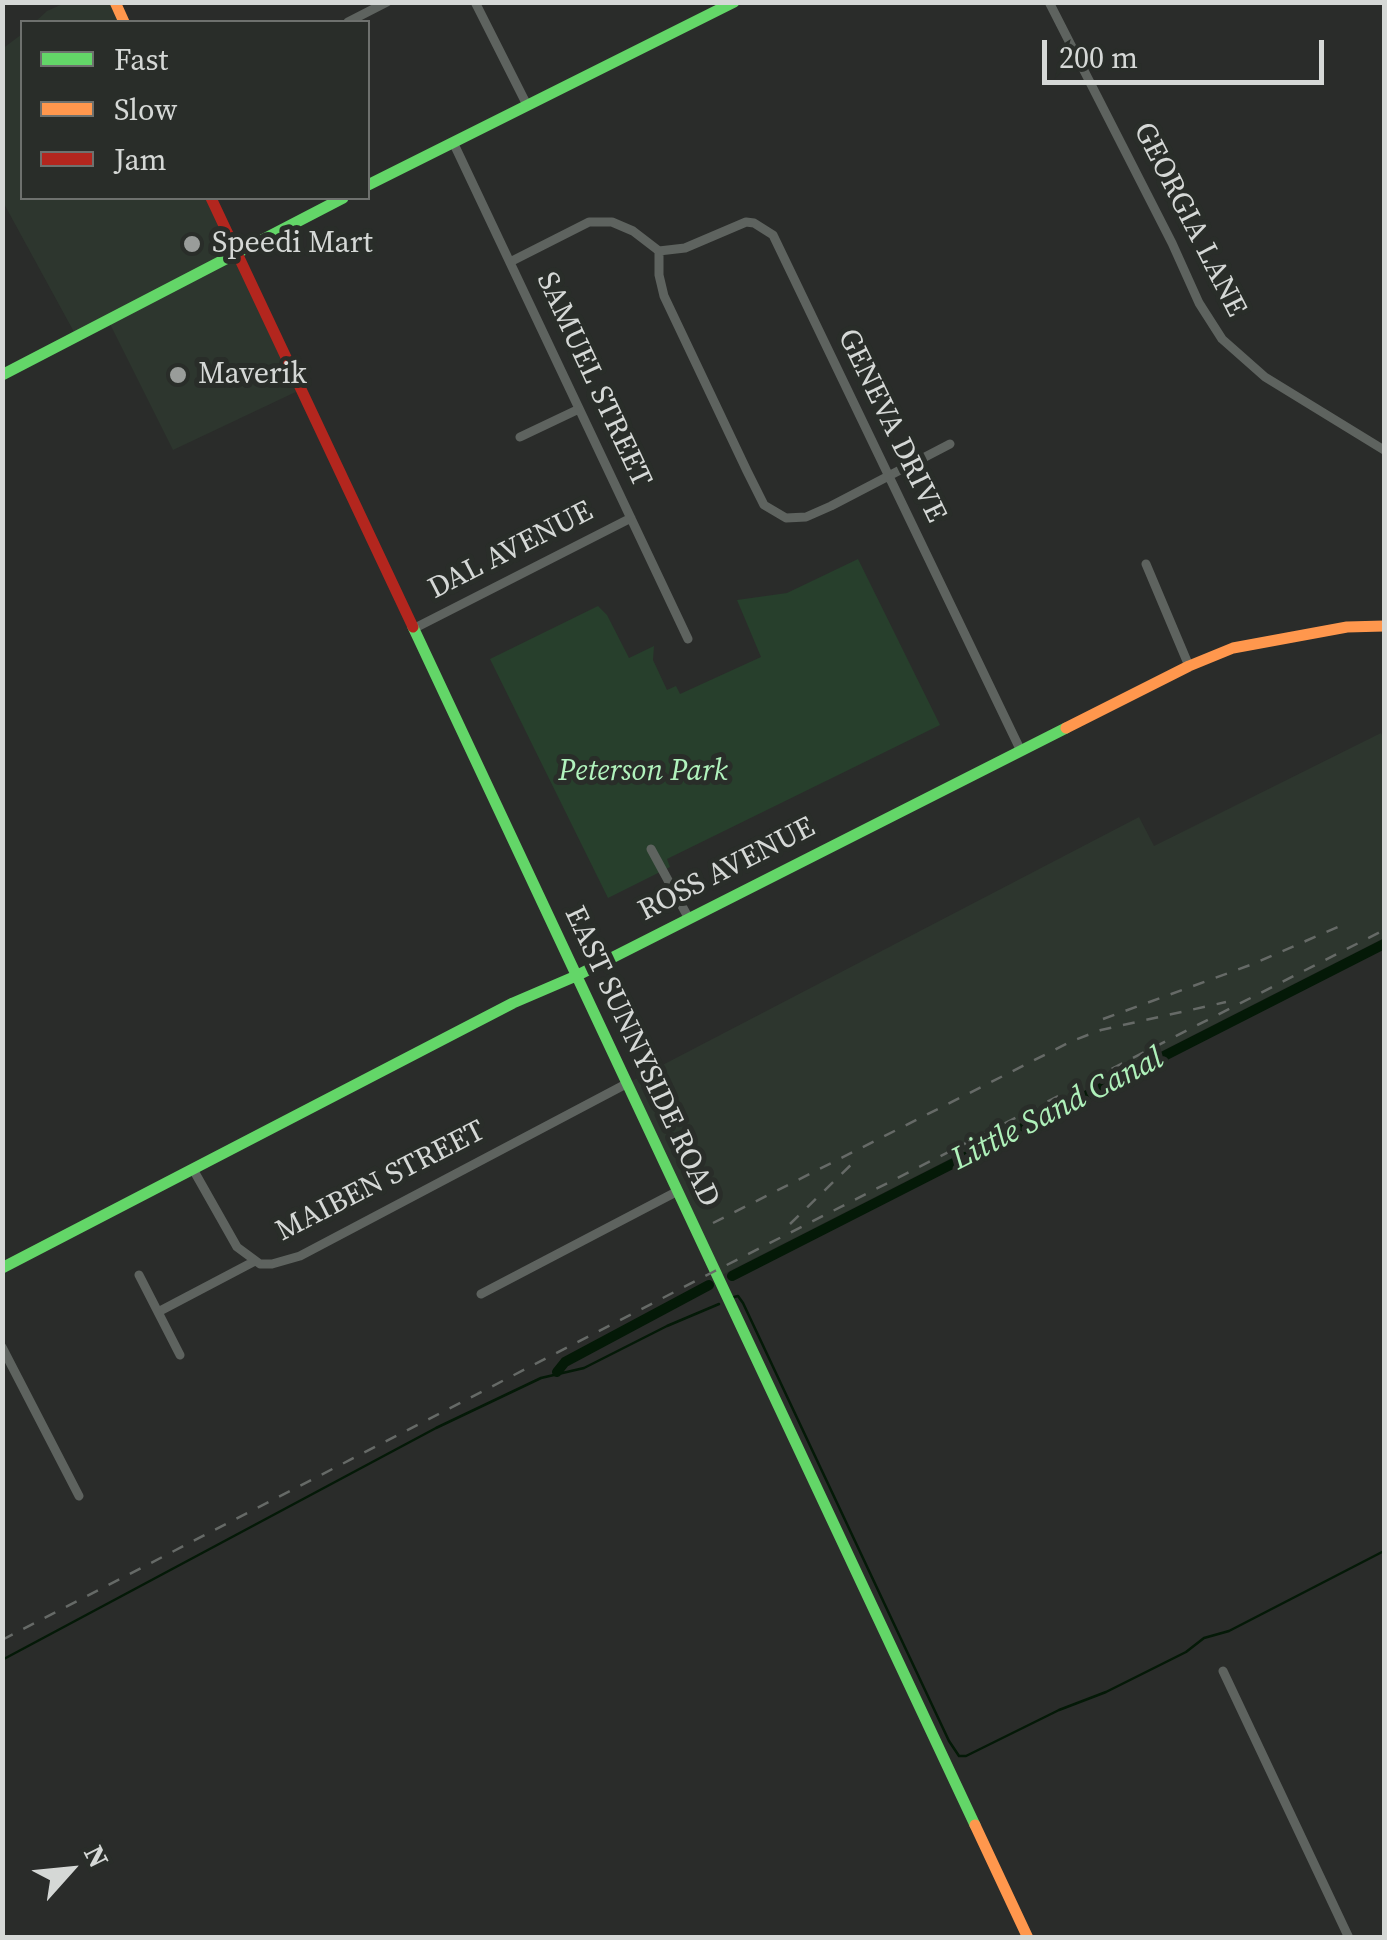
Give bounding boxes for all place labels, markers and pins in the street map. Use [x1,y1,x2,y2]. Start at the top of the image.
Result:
place label: Speedi Mart [212,226,373,262]
marker: Speedi Mart [181,233,203,255]
place label: Maverik [198,357,307,393]
marker: Maverik [167,364,189,386]

